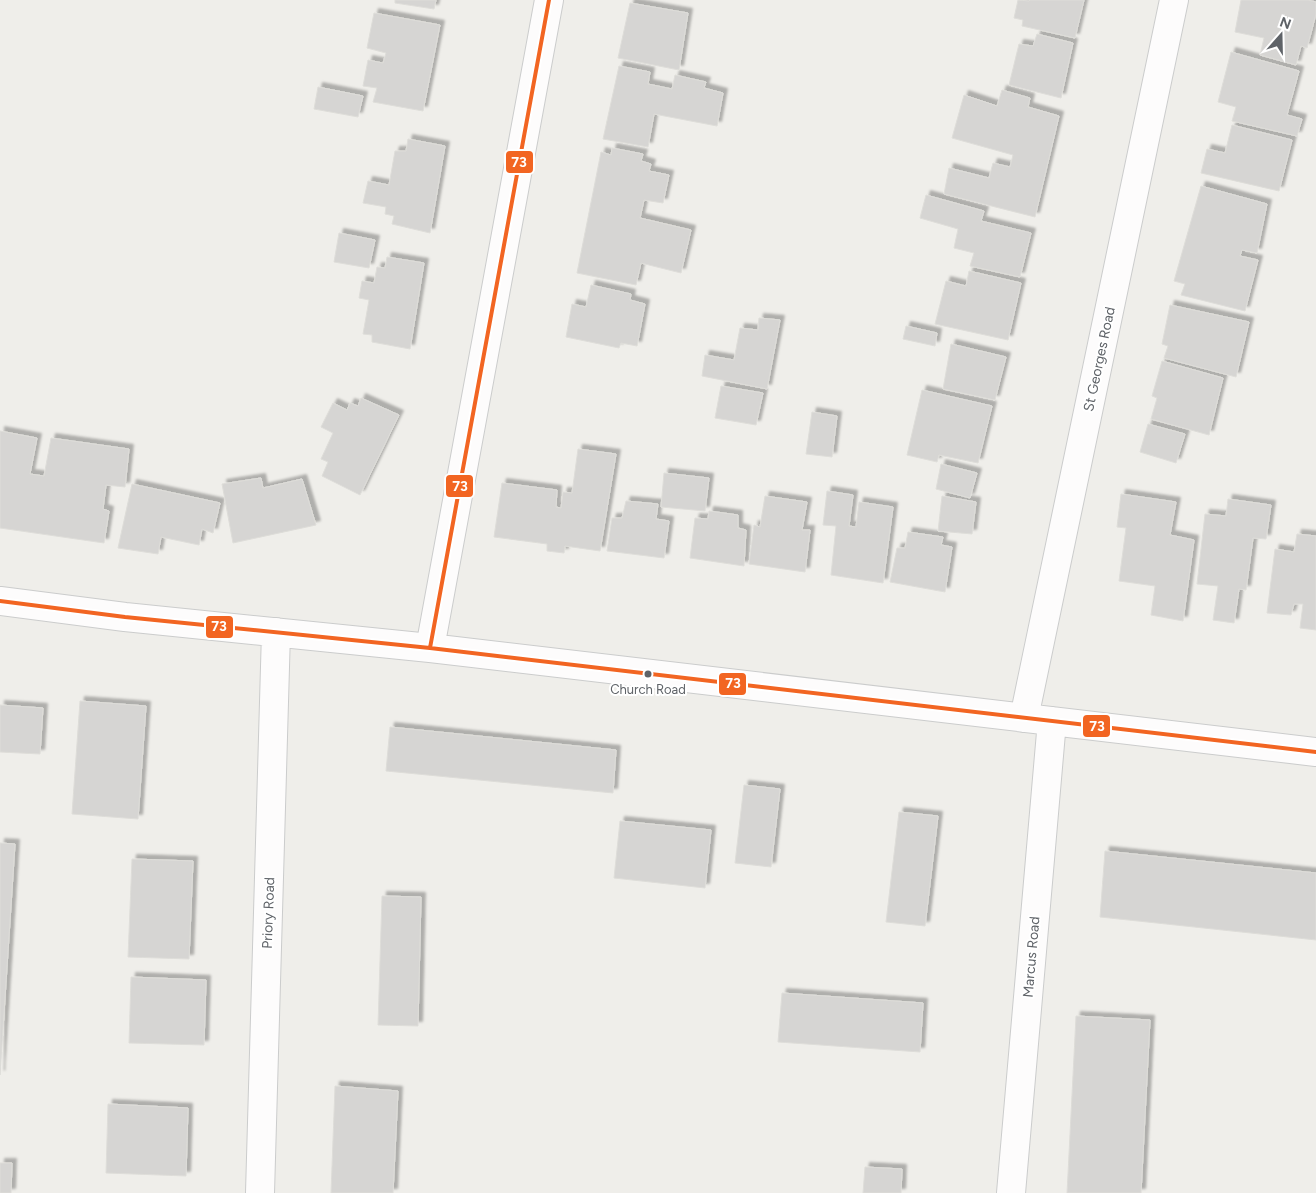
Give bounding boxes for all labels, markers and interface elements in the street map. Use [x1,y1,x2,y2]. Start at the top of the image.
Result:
north arrow [1256,10,1306,60]
text: N [1277,13,1293,33]
line badge: 73 [505,150,534,174]
text: 73 [511,154,527,171]
street label: St Georges Road [1080,305,1119,413]
line badge: 73 [445,474,474,498]
text: 73 [452,478,468,495]
line badge: 73 [205,615,234,639]
text: 73 [211,618,227,635]
marker: Church Road [643,669,653,679]
line badge: 73 [718,672,747,696]
text: 73 [725,675,741,692]
place label: Church Road [610,682,686,697]
line badge: 73 [1082,714,1111,738]
text: 73 [1089,718,1105,735]
street label: Priory Road [259,877,278,949]
street label: Marcus Road [1019,916,1044,998]

